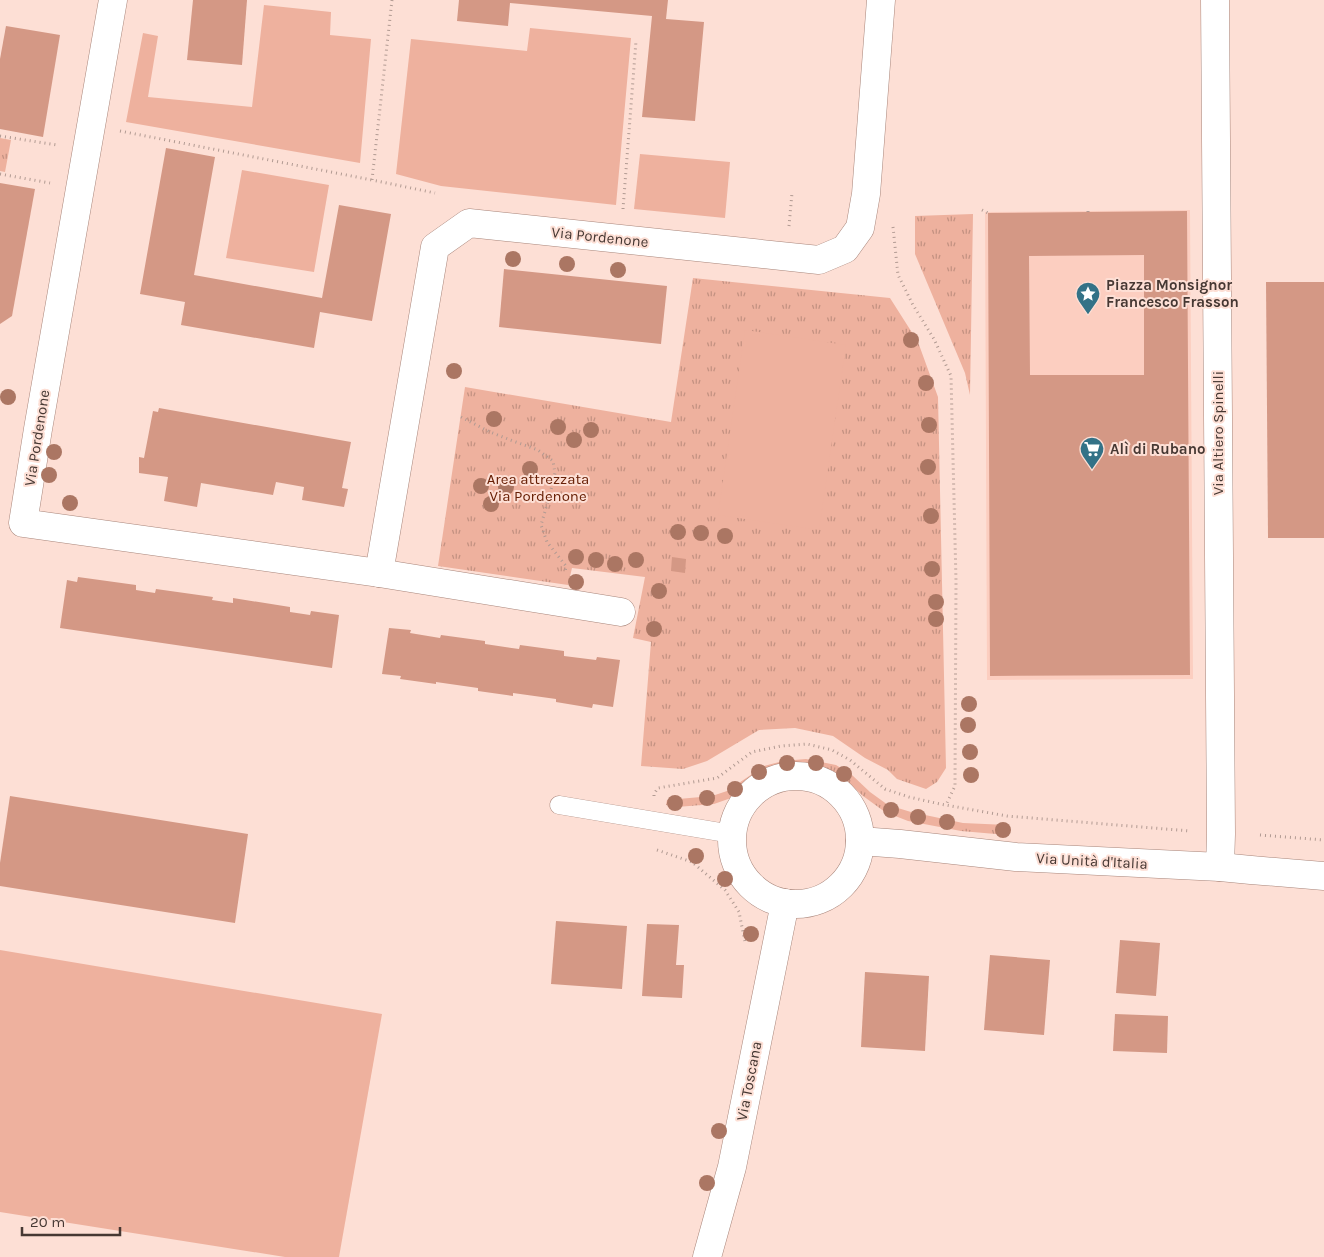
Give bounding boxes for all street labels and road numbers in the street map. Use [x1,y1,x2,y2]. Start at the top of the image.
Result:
street label: Via Pordenone [551,223,649,251]
street label: Via Altiero Spinelli [1209,371,1227,495]
street label: Via Pordenone [21,389,53,487]
street label: Via Unità d'Italia [1036,849,1148,873]
street label: Via Toscana [732,1040,766,1122]

